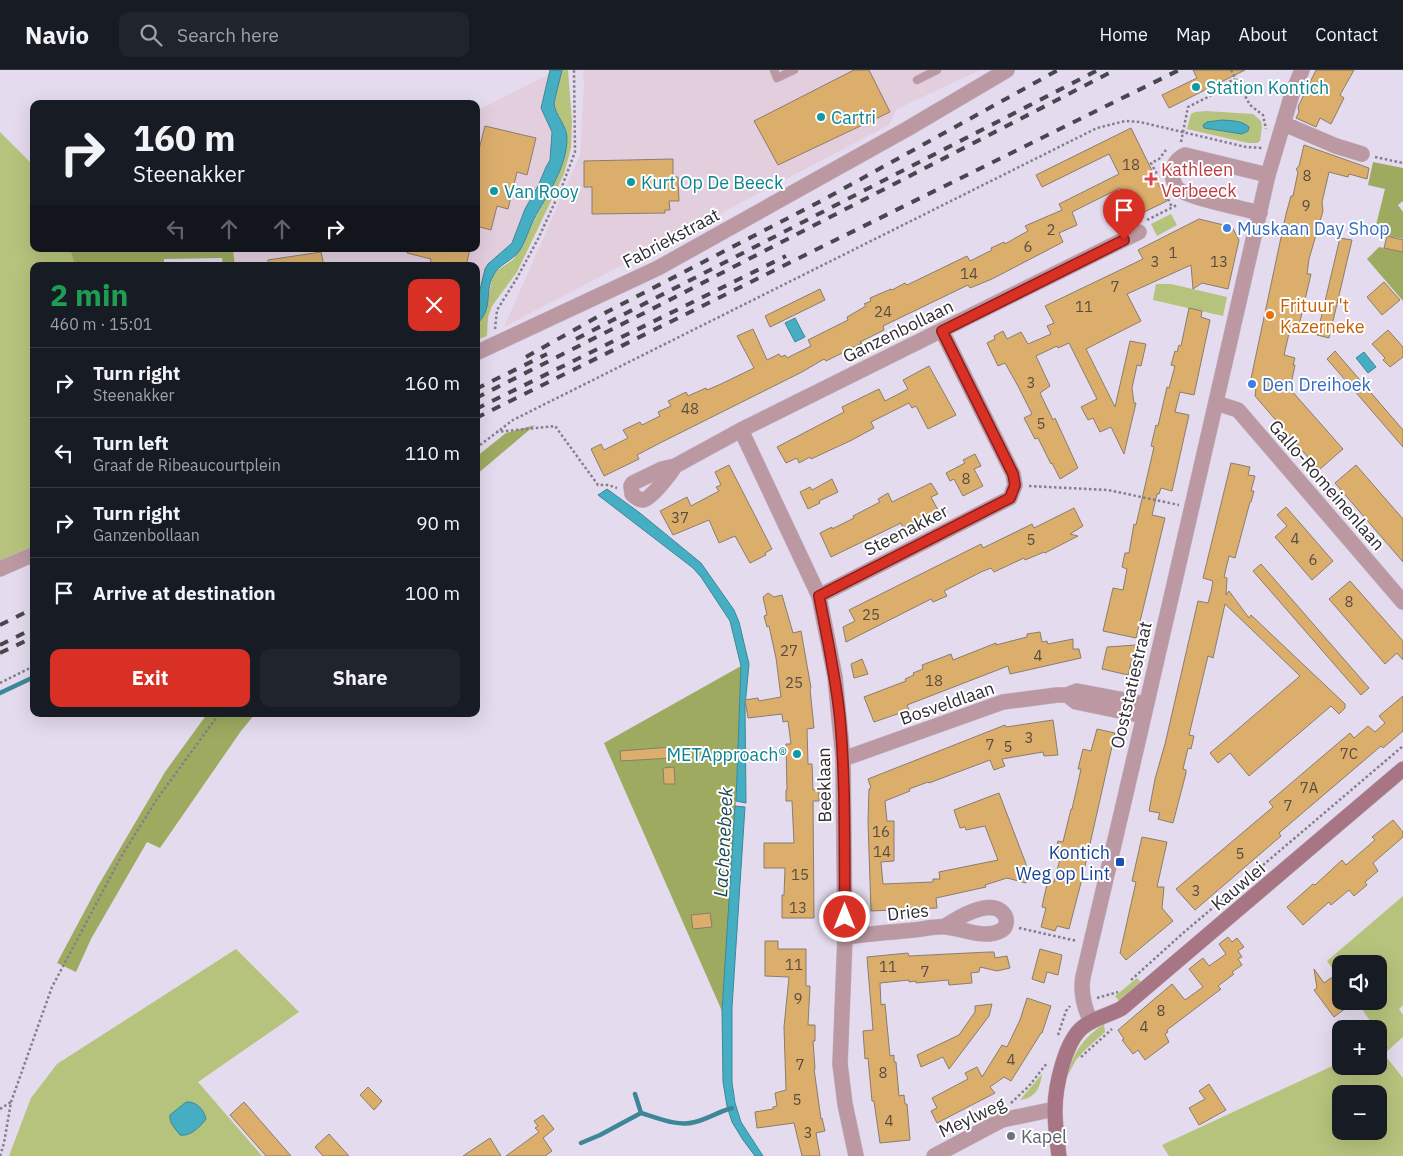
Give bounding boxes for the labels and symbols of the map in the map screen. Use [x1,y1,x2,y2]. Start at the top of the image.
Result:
place label: Station Kontich [1206,76,1329,99]
marker: Station Kontich [1190,81,1202,93]
place label: Cartri [831,106,876,129]
marker: Cartri [815,111,827,123]
house number: 18 [1122,155,1140,174]
place label: Kathleen Verbeeck [1161,158,1237,202]
house number: 8 [1302,166,1312,185]
place label: Kurt Op De Beeck [641,171,784,194]
marker: Kathleen Verbeeck [1145,173,1157,185]
marker: Kurt Op De Beeck [625,176,637,188]
place label: Van Rooy [504,180,579,203]
marker: Van Rooy [488,185,500,197]
pin [1103,189,1145,240]
house number: 9 [1301,196,1311,215]
street label: Fabriekstraat [618,203,724,273]
place label: Muskaan Day Shop [1237,217,1390,240]
house number: 2 [1046,220,1056,239]
marker: Muskaan Day Shop [1221,222,1233,234]
house number: 6 [1023,237,1033,256]
house number: 1 [1168,243,1178,262]
house number: 3 [1150,252,1160,271]
house number: 13 [1210,252,1228,271]
house number: 14 [960,264,978,283]
house number: 7 [1110,277,1120,296]
street label: Ganzenbollaan [839,294,957,368]
place label: Frituur 't Kazerneke [1280,294,1365,338]
house number: 11 [1075,297,1093,316]
house number: 24 [874,302,892,321]
marker: Frituur 't Kazerneke [1264,309,1276,321]
house number: 3 [1026,373,1036,392]
place label: Den Dreihoek [1262,373,1372,396]
marker: Den Dreihoek [1246,378,1258,390]
house number: 48 [681,399,699,418]
house number: 5 [1036,414,1046,433]
street label: Gallo-Romeinenlaan [1264,415,1390,555]
house number: 8 [961,469,971,488]
street label: Steenakker [860,499,952,561]
house number: 37 [671,508,689,527]
house number: 4 [1290,529,1300,548]
house number: 5 [1026,530,1036,549]
house number: 6 [1308,550,1318,569]
house number: 8 [1344,592,1354,611]
house number: 25 [862,605,880,624]
street label: Ooststatiestraat [1105,619,1157,751]
house number: 27 [780,641,798,660]
house number: 4 [1033,646,1043,665]
house number: 18 [925,671,943,690]
house number: 25 [785,673,803,692]
street label: Bosveldlaan [897,676,997,730]
house number: 3 [1024,728,1034,747]
house number: 7 [985,735,995,754]
house number: 5 [1003,737,1013,756]
place label: METApproach® [666,743,787,766]
house number: 7C [1340,744,1358,763]
street label: Beeklaan [812,747,836,823]
marker: METApproach® [791,748,803,760]
house number: 7A [1300,778,1319,797]
water label: Lachenebeek [708,785,738,898]
house number: 7 [1283,796,1293,815]
house number: 16 [872,822,890,841]
place label: Kontich Weg op Lint [1016,841,1110,885]
house number: 14 [873,842,891,861]
house number: 5 [1235,844,1245,863]
marker: Kontich Weg op Lint [1114,856,1126,868]
street label: Kauwlei [1206,857,1270,915]
house number: 15 [791,865,809,884]
house number: 3 [1191,881,1201,900]
position arrow [818,890,870,942]
house number: 13 [789,898,807,917]
street label: Dries [886,898,930,926]
house number: 11 [785,955,803,974]
house number: 11 [879,957,897,976]
house number: 7 [920,962,930,981]
house number: 9 [793,989,803,1008]
house number: 8 [1156,1001,1166,1020]
house number: 4 [1139,1017,1149,1036]
house number: 4 [1006,1050,1016,1069]
house number: 7 [795,1055,805,1074]
house number: 8 [878,1063,888,1082]
house number: 5 [792,1090,802,1109]
street label: Meylweg [935,1091,1010,1142]
house number: 4 [884,1111,894,1130]
house number: 3 [803,1123,813,1142]
place label: Kapel [1021,1125,1067,1148]
marker: Kapel [1005,1130,1017,1142]

